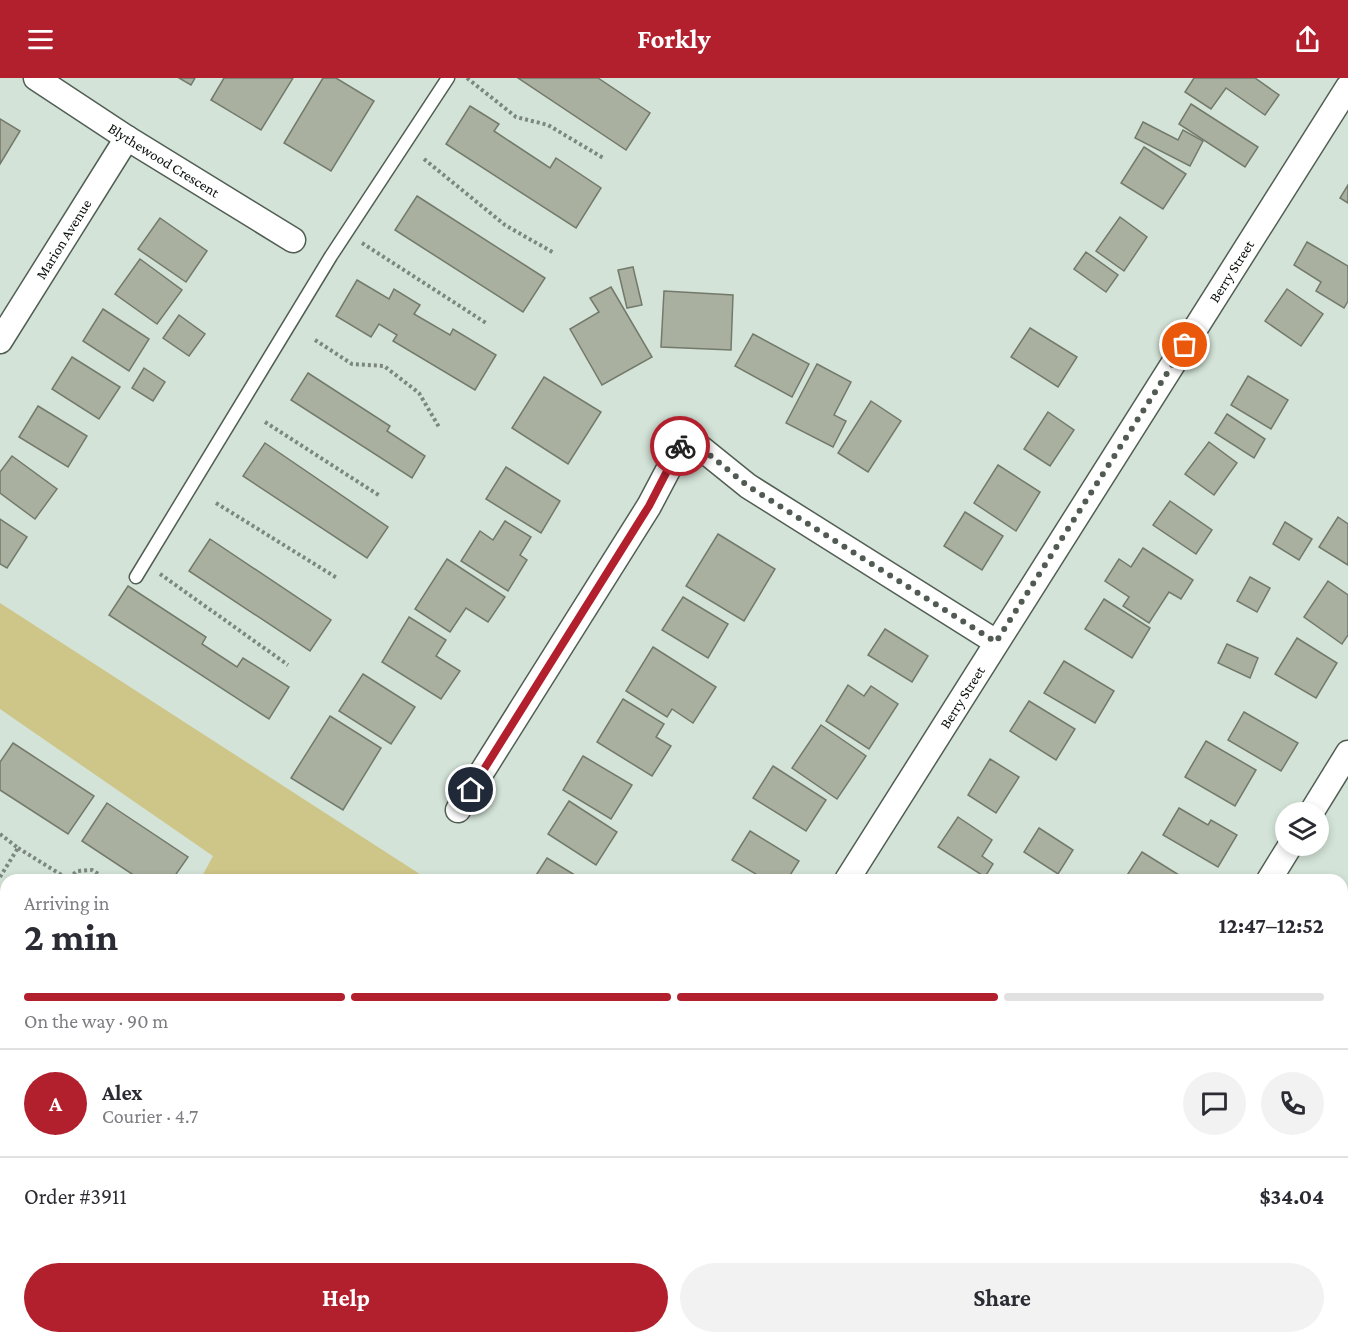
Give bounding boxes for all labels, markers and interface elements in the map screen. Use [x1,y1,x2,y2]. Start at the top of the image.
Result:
icon: menu [24,23,57,56]
icon: share [1291,23,1324,56]
text: Forkly [637,24,711,54]
street label: Blythewood Crescent [105,120,223,201]
street label: Marion Avenue [33,196,95,282]
street label: Berry Street [1206,236,1258,305]
pin [1159,319,1210,370]
icon: bag [1168,328,1201,361]
courier [650,416,710,476]
icon: bike [664,430,697,463]
street label: Berry Street [937,662,988,731]
pin [445,764,496,815]
icon: home [454,773,487,806]
map controls [1275,802,1329,856]
button: layers [1275,802,1329,856]
text: Arriving in [24,892,109,914]
text: 12:47–12:52 [1218,913,1324,938]
text: 2 min [24,915,118,958]
text: On the way · 90 m [24,1010,168,1032]
button: chat [1183,1072,1246,1135]
button: phone [1261,1072,1324,1135]
text: Alex [102,1080,143,1105]
text: A [49,1091,62,1116]
text: Courier · 4.7 [102,1105,198,1127]
text: Order #3911 [24,1184,127,1209]
text: $34.04 [1260,1184,1324,1209]
button: Help [24,1263,668,1332]
button: Share [680,1263,1324,1332]

